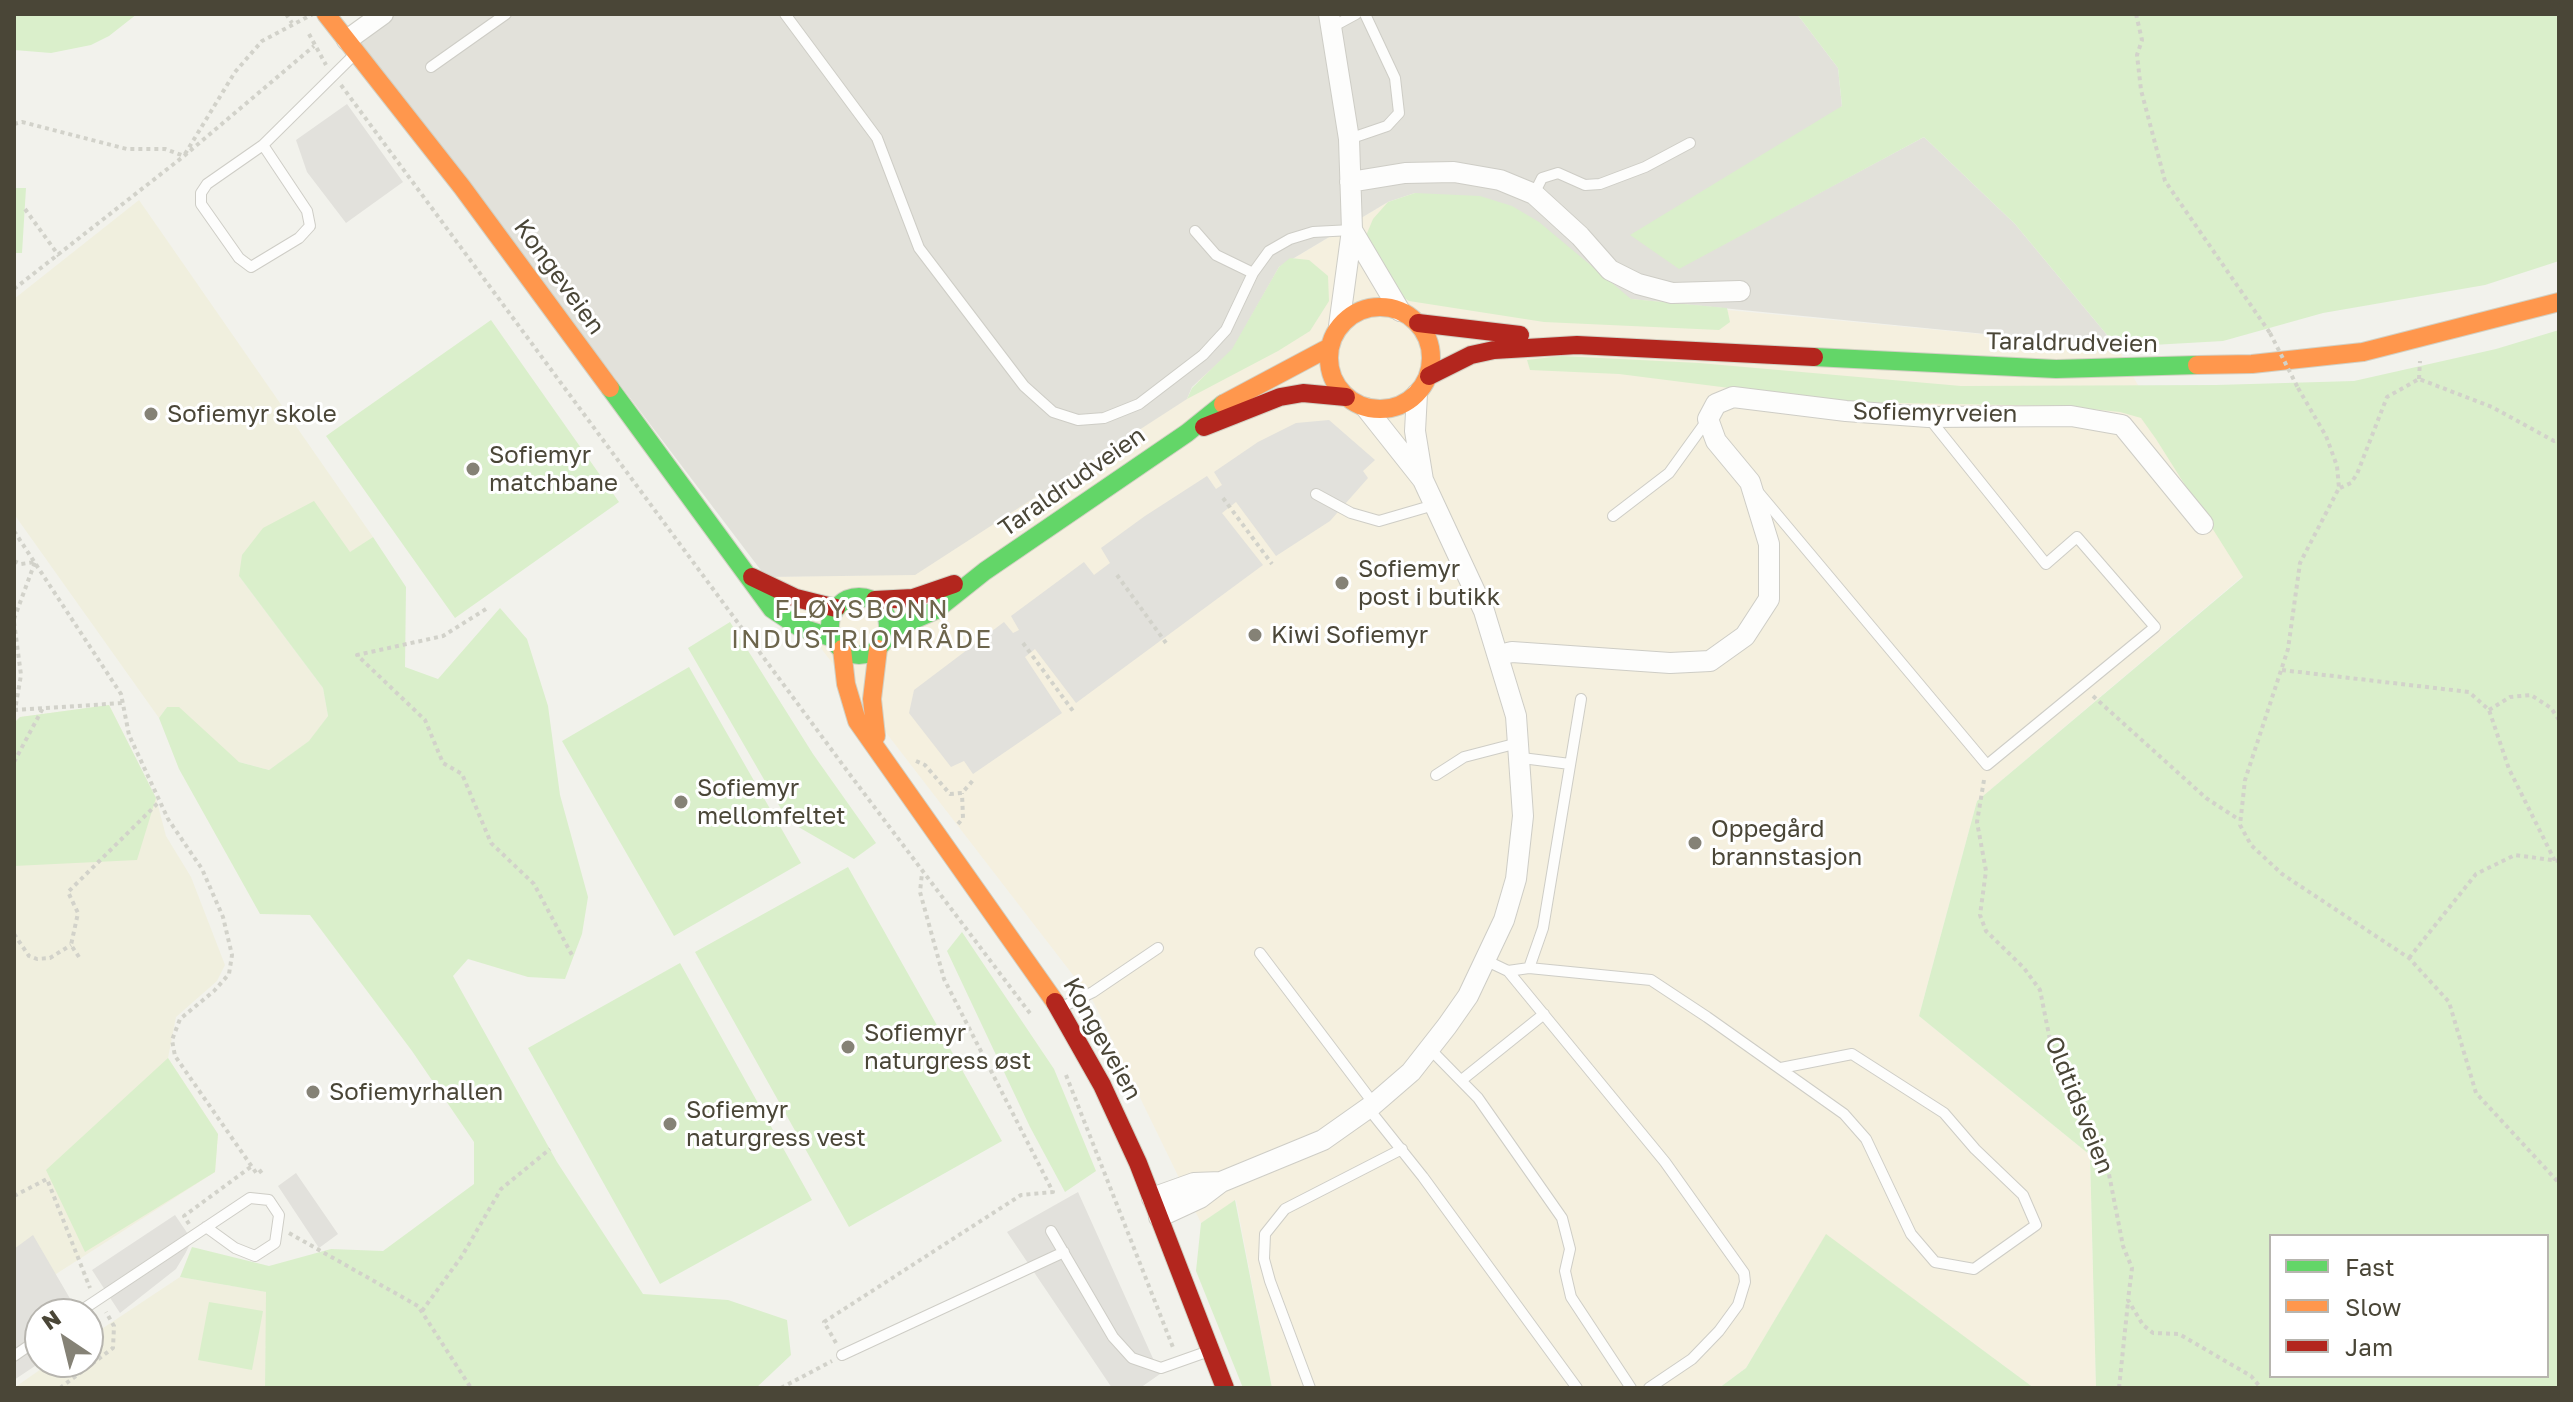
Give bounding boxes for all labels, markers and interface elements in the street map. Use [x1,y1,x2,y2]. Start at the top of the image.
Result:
street label: Kongeveien [508,214,610,340]
street label: Taraldrudveien [1986,327,2158,359]
street label: Sofiemyrveien [1852,397,2018,429]
place label: Sofiemyr skole [167,400,337,428]
marker: Sofiemyr skole [142,405,160,423]
street label: Taraldrudveien [993,421,1151,543]
place label: Sofiemyr matchbane [489,441,618,497]
marker: Sofiemyr matchbane [464,460,482,478]
place label: Sofiemyr post i butikk [1358,555,1500,611]
marker: Sofiemyr post i butikk [1333,574,1351,592]
district label: FLØYSBONN INDUSTRIOMRÅDE [731,594,993,656]
place label: Kiwi Sofiemyr [1271,621,1428,649]
marker: Kiwi Sofiemyr [1246,626,1264,644]
place label: Sofiemyr mellomfeltet [697,774,846,830]
marker: Sofiemyr mellomfeltet [672,793,690,811]
place label: Oppegård brannstasjon [1711,815,1862,871]
marker: Oppegård brannstasjon [1686,834,1704,852]
street label: Kongeveien [1057,973,1147,1105]
place label: Sofiemyr naturgress øst [864,1019,1031,1075]
street label: Oldtidsveien [2038,1032,2120,1178]
marker: Sofiemyr naturgress øst [839,1038,857,1056]
place label: Sofiemyrhallen [329,1078,503,1106]
marker: Sofiemyrhallen [304,1083,322,1101]
place label: Sofiemyr naturgress vest [686,1096,866,1152]
marker: Sofiemyr naturgress vest [661,1115,679,1133]
legend [2269,1234,2549,1378]
text: Fast [2345,1252,2395,1281]
text: Slow [2345,1292,2401,1321]
north arrow [24,1298,104,1378]
text: N [36,1304,66,1335]
text: Jam [2345,1332,2393,1361]

